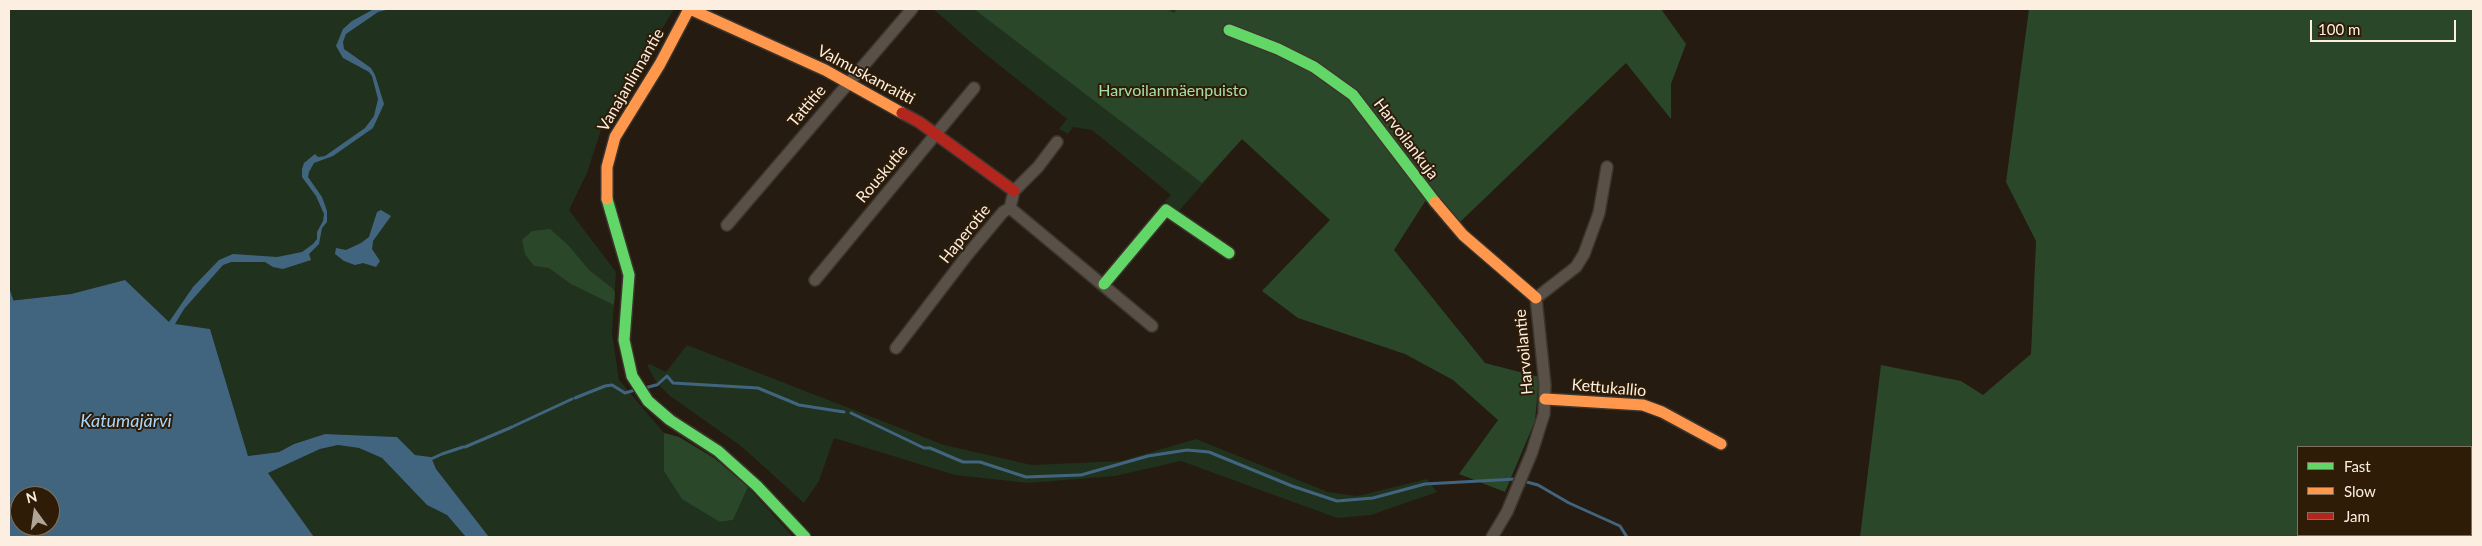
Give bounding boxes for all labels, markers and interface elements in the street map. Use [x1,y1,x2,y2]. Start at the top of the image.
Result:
scale bar [2312,10,2458,42]
text: 100 m [2318,20,2360,38]
street label: Vanajanlinnantie [594,25,668,135]
street label: Valmuskanraitti [814,41,918,109]
street label: Tattitie [784,81,830,131]
park label: Harvoilanmäenpuisto [1098,81,1248,101]
street label: Harvoilankuja [1369,95,1443,183]
street label: Rouskutie [852,141,912,207]
street label: Haperotie [935,201,995,267]
street label: Harvoilantie [1511,309,1537,395]
street label: Kettukallio [1571,375,1647,401]
water label: Katumajärvi [80,410,172,432]
legend [2297,446,2472,536]
text: Fast [2344,457,2371,475]
text: Slow [2344,482,2376,500]
north arrow [10,486,60,536]
text: N [24,487,39,506]
text: Jam [2344,507,2370,525]

